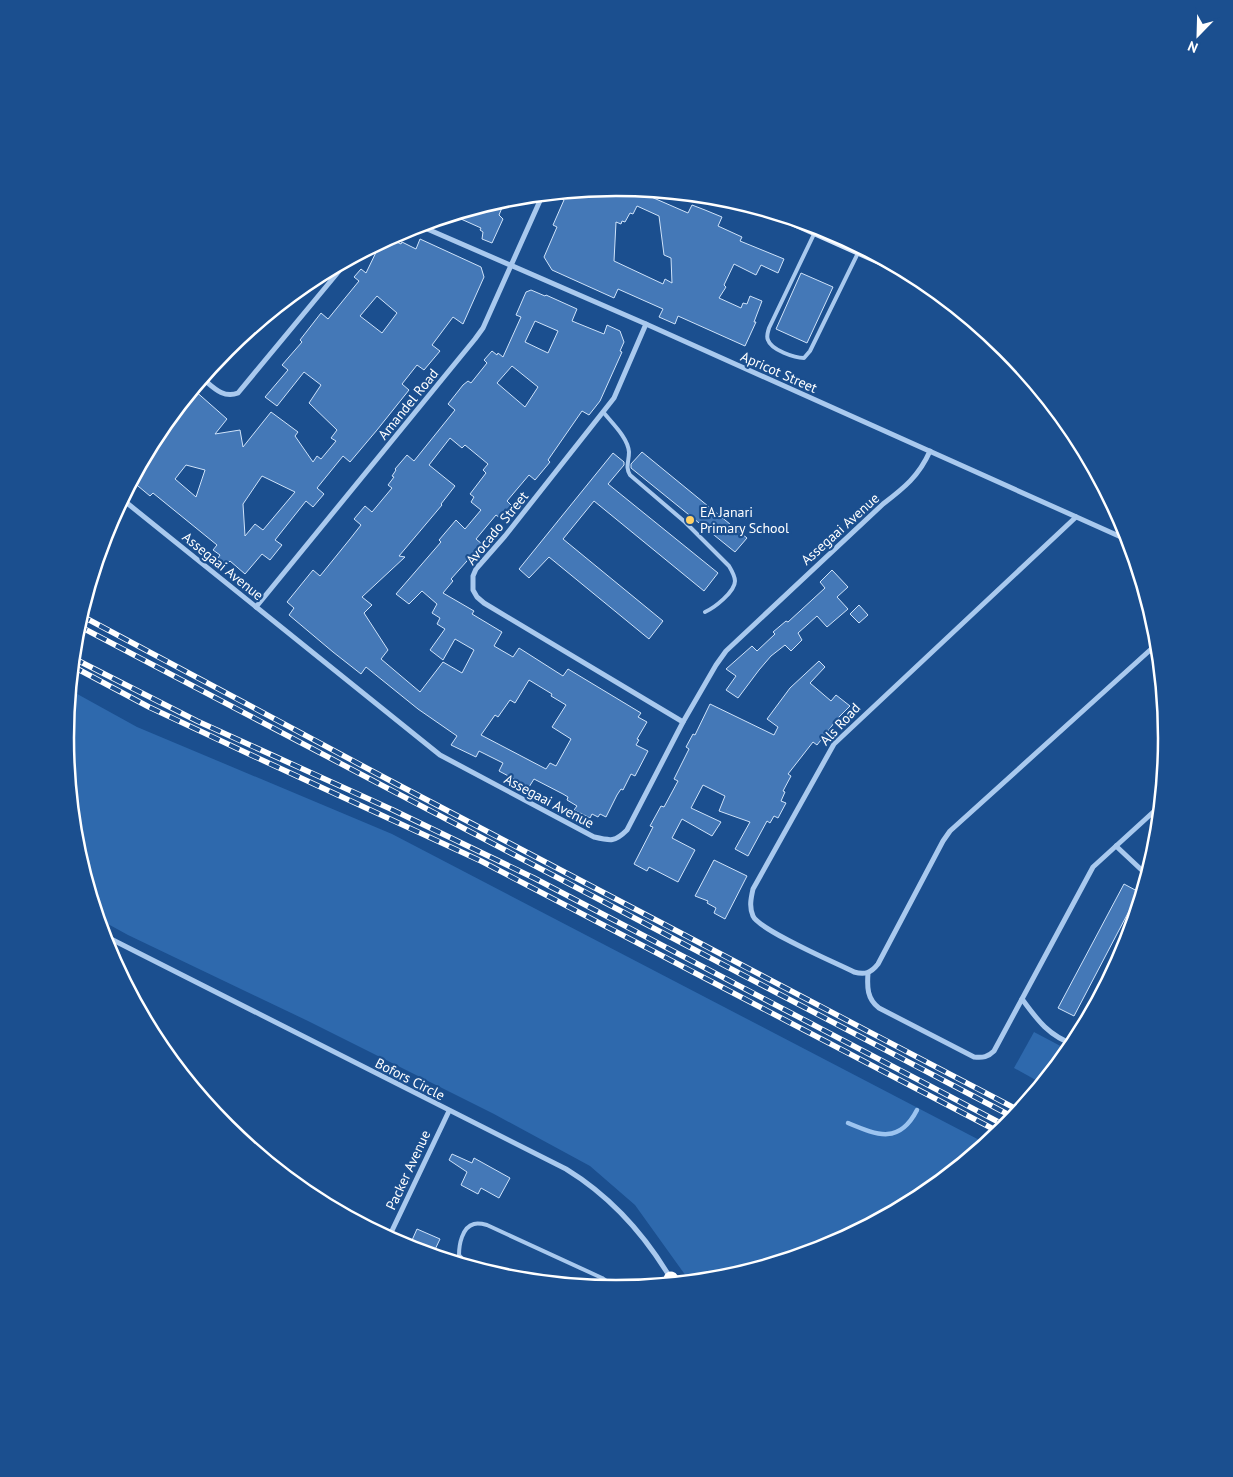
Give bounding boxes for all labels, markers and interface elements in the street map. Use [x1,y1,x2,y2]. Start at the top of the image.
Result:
north arrow [1173,10,1223,60]
text: N [1185,37,1201,57]
street label: Apricot Street [738,347,820,397]
street label: Amandel Road [374,365,442,443]
street label: Avocado Street [462,487,532,568]
street label: Assegaai Avenue [797,489,883,569]
place label: EA Janari Primary School [700,503,789,537]
marker: EA Janari Primary School [684,514,696,526]
street label: Assegaai Avenue [179,528,267,604]
street label: Als Road [816,699,864,749]
street label: Assegaai Avenue [501,770,597,832]
street label: Bofors Circle [372,1054,448,1104]
street label: Packer Avenue [382,1127,434,1213]

